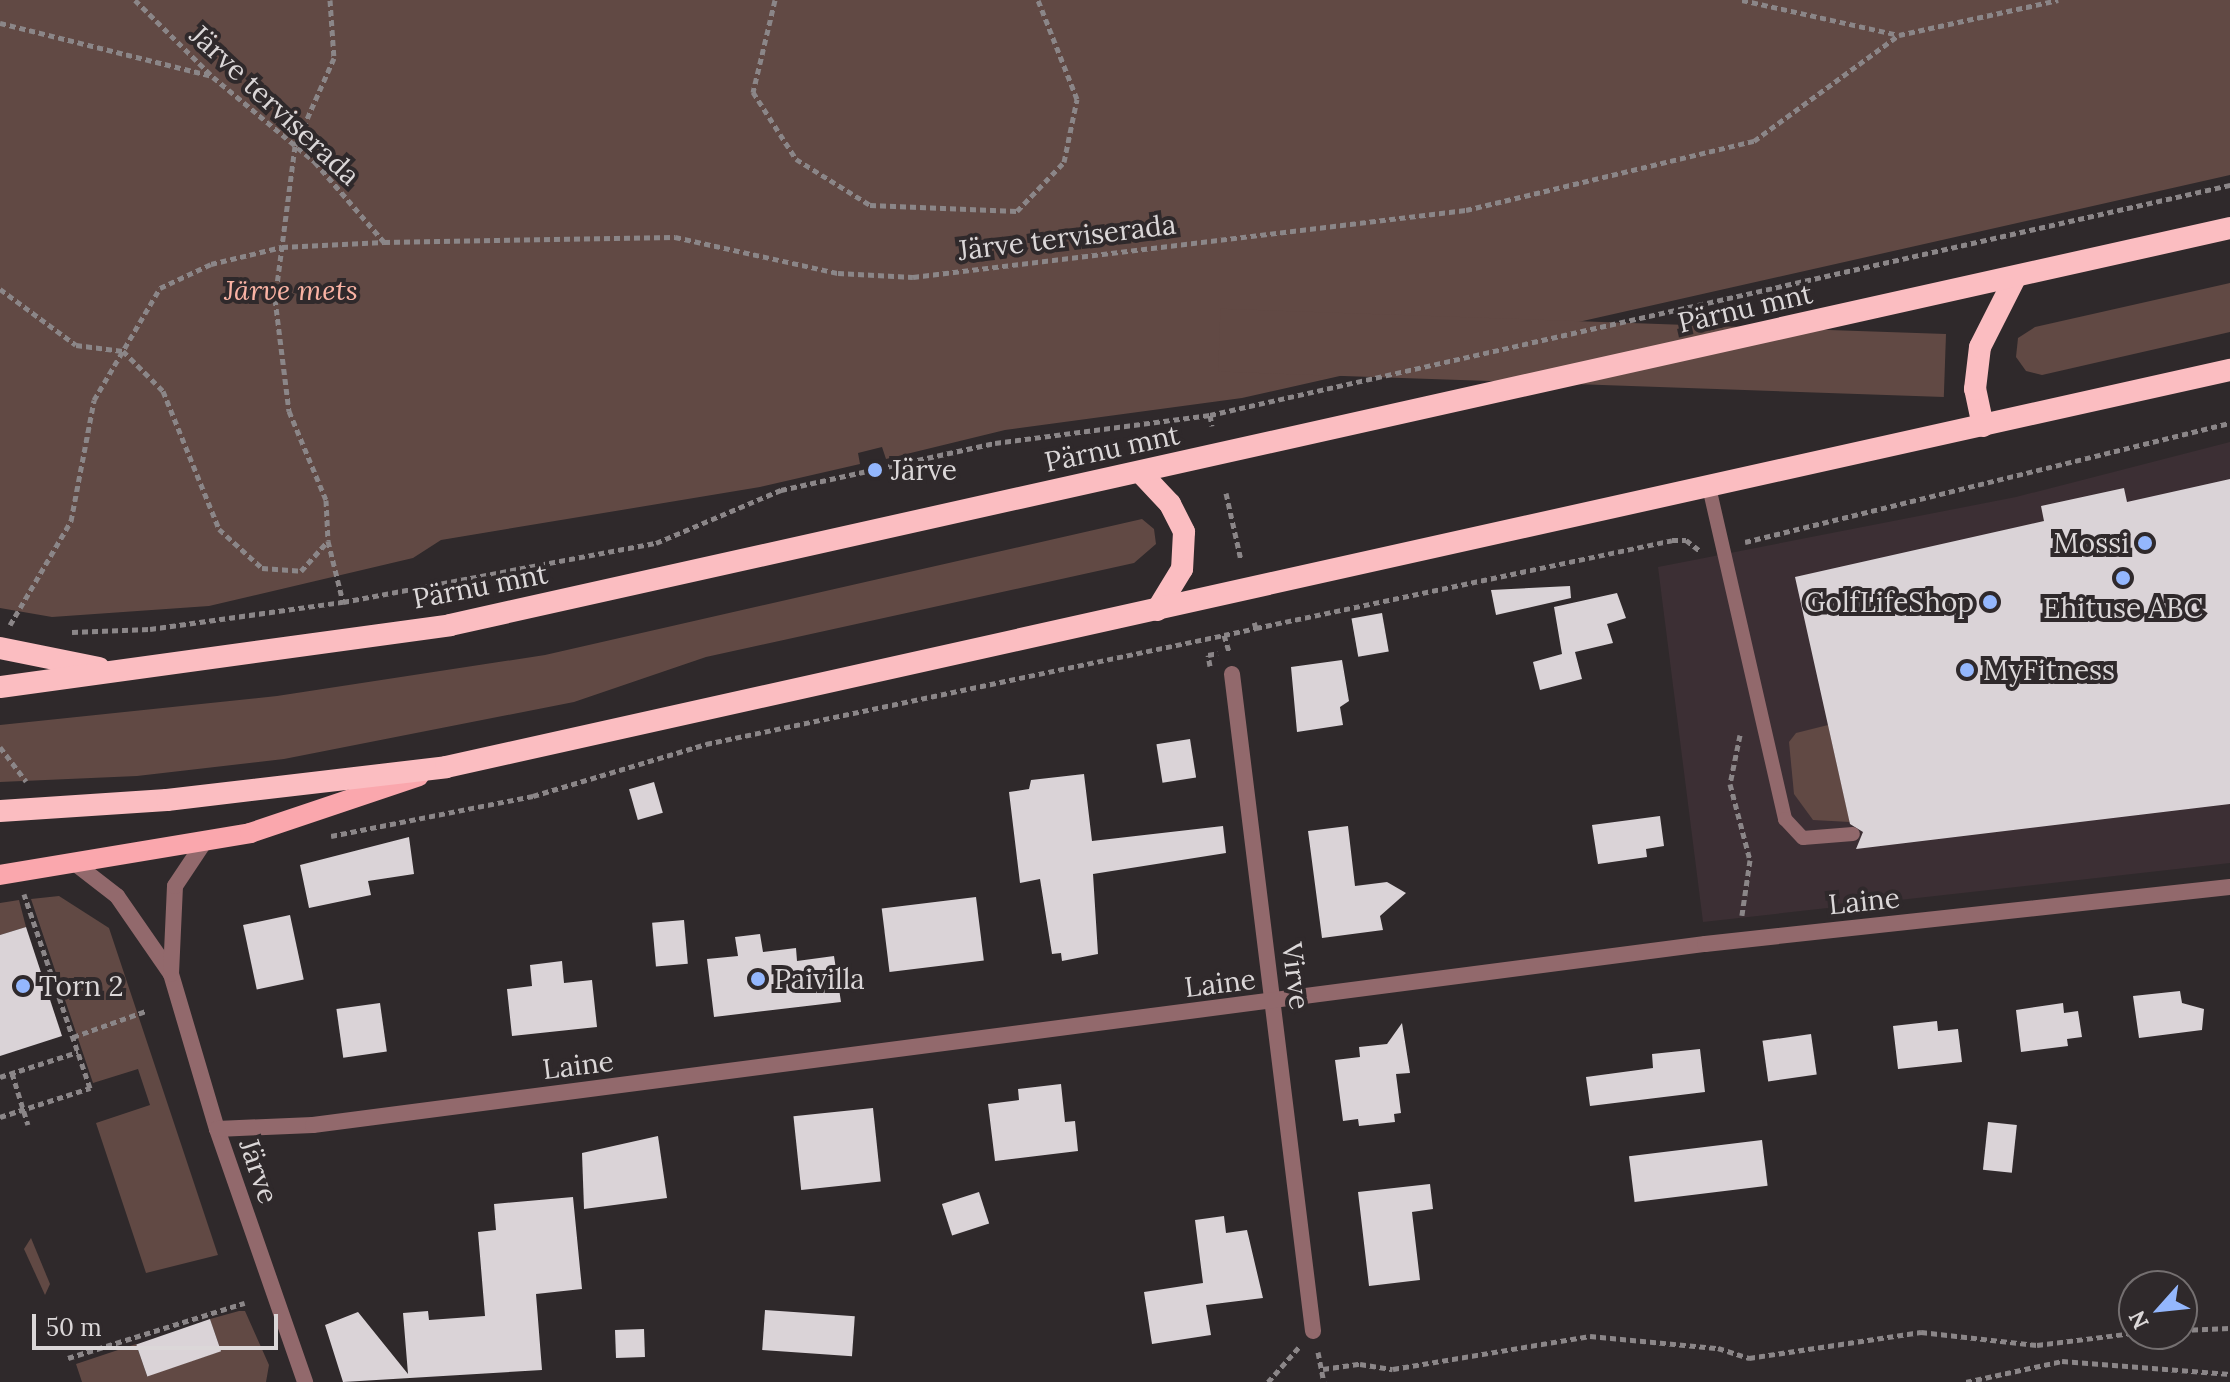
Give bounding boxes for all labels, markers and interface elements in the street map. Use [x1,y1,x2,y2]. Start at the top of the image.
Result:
street label: Järve terviserada [183,18,367,192]
street label: Järve terviserada [956,207,1178,267]
park label: Järve mets [224,273,358,307]
street label: Pärnu mnt [1674,276,1816,340]
street label: Pärnu mnt [1041,417,1183,479]
place label: Järve [891,453,957,487]
marker: Järve [866,461,884,479]
place label: Mossi [2053,526,2129,560]
marker: Mossi [2136,534,2154,552]
street label: Pärnu mnt [410,556,550,616]
marker: Ehituse ABC [2114,569,2132,587]
place label: GolfLifeShop [1804,585,1974,619]
place label: Ehituse ABC [2043,591,2203,625]
marker: GolfLifeShop [1981,593,1999,611]
place label: MyFitness [1983,653,2115,687]
marker: MyFitness [1958,661,1976,679]
street label: Laine [1827,881,1901,921]
street label: Virve [1275,941,1317,1011]
place label: Paivilla [774,962,865,996]
street label: Laine [1183,962,1257,1004]
place label: Torn 2 [39,969,123,1003]
marker: Paivilla [749,970,767,988]
marker: Torn 2 [14,977,32,995]
street label: Laine [541,1044,615,1086]
street label: Järve [232,1134,286,1208]
north arrow [2118,1270,2198,1350]
scale bar [36,1298,282,1348]
text: N [2122,1306,2155,1334]
text: 50 m [46,1312,102,1343]

